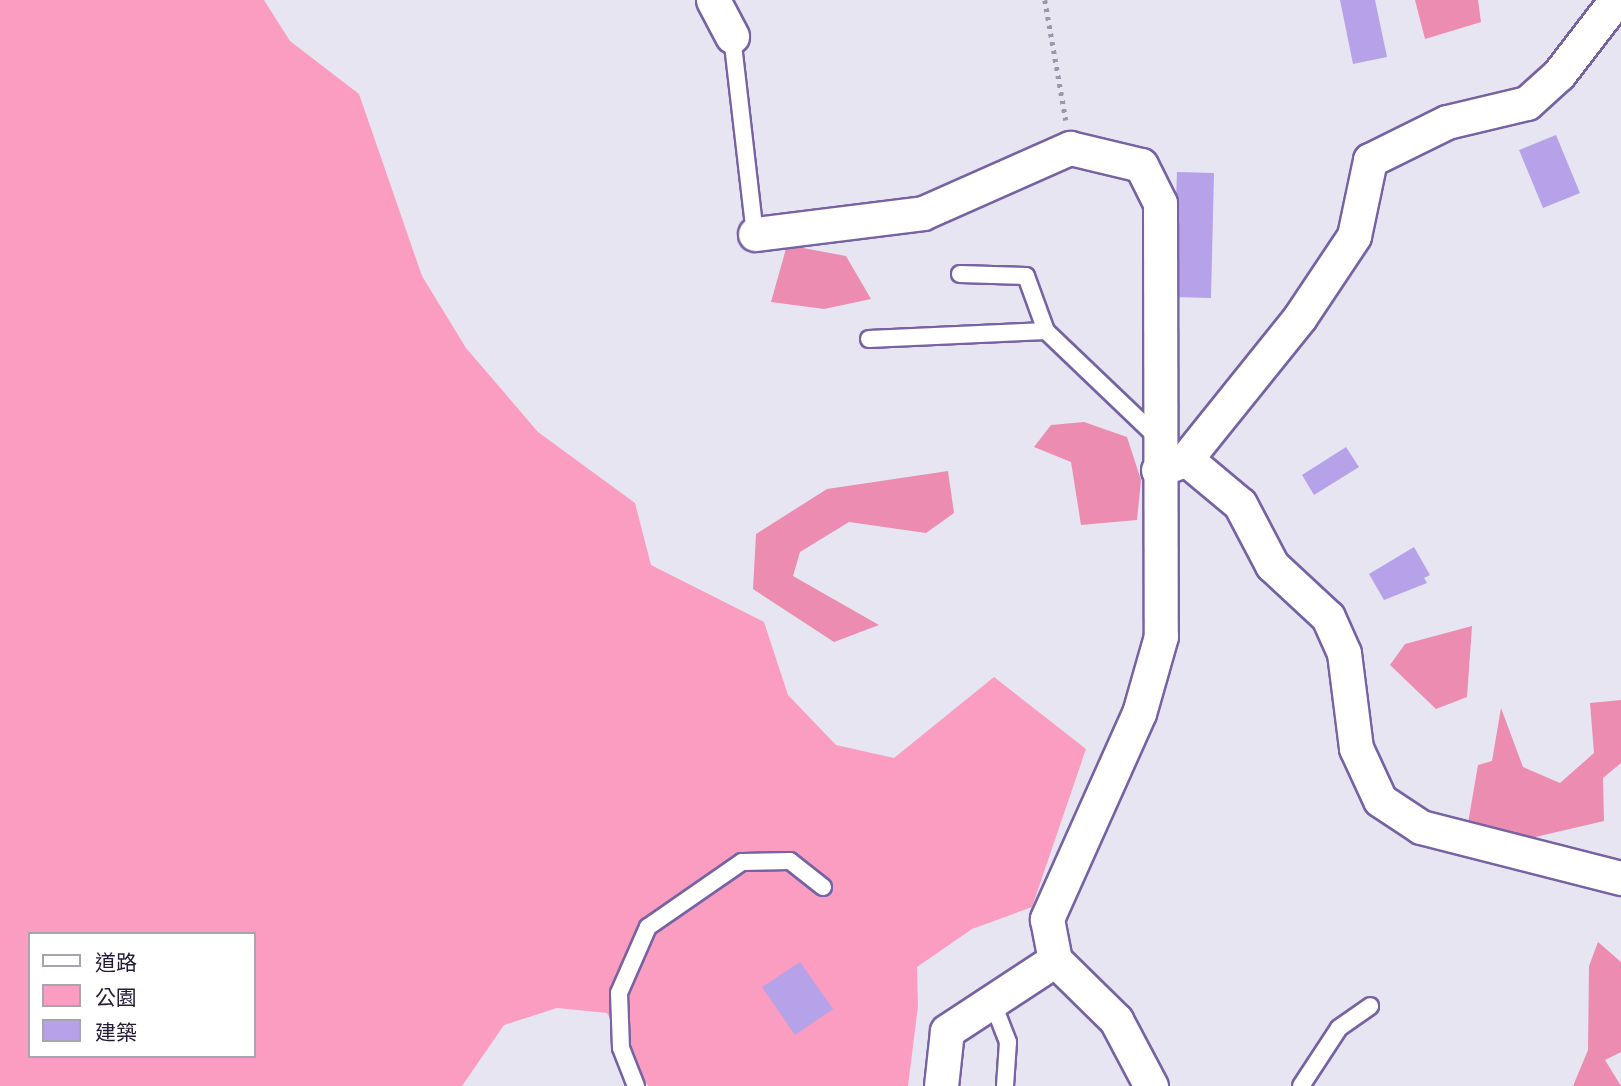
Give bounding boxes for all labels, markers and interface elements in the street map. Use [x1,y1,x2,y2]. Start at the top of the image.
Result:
legend [28,932,256,1058]
text: 道路 [95,949,137,976]
text: 公園 [95,984,137,1011]
text: 建築 [95,1019,137,1046]

